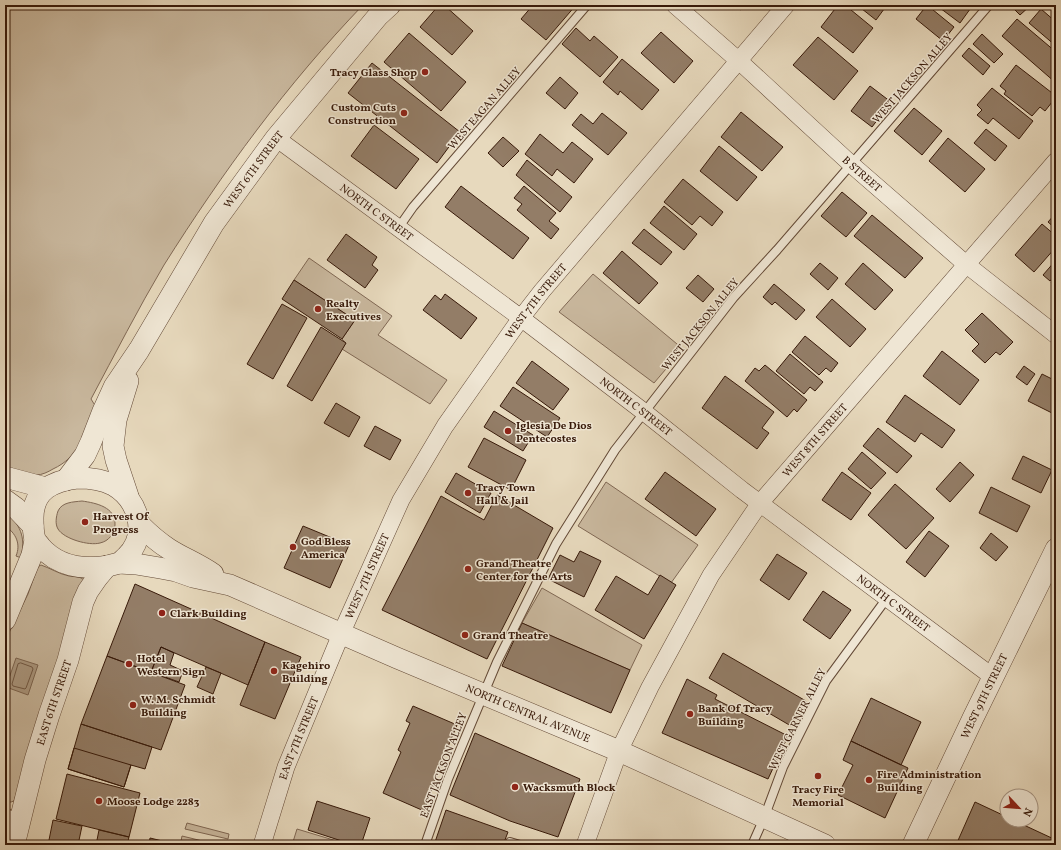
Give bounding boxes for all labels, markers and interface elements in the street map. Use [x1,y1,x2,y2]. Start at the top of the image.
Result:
street label: WEST JACKSON ALLEY [870,31,957,127]
street label: WEST EAGAN ALLEY [445,64,525,153]
place label: Tracy Glass Shop [330,66,417,81]
marker: Tracy Glass Shop [420,67,430,77]
place label: Custom Cuts Construction [328,101,396,129]
marker: Custom Cuts Construction [399,108,409,118]
street label: WEST 6TH STREET [221,128,288,212]
street label: B STREET [838,153,885,197]
street label: NORTH C STREET [336,181,416,246]
street label: WEST 7TH STREET [503,261,571,342]
street label: WEST JACKSON ALLEY [659,275,743,374]
place label: Realty Executives [326,297,381,325]
marker: Realty Executives [313,304,323,314]
street label: NORTH C STREET [596,375,675,441]
street label: WEST 8TH STREET [780,401,852,481]
place label: Iglesia De Dios Pentecostes [516,419,592,447]
marker: Iglesia De Dios Pentecostes [503,426,513,436]
place label: Tracy Town Hall & Jail [476,481,535,509]
marker: Tracy Town Hall & Jail [463,488,473,498]
place label: Harvest Of Progress [93,510,150,538]
marker: Harvest Of Progress [80,517,90,527]
street label: WEST 7TH STREET [343,531,394,622]
place label: God Bless America [301,535,351,563]
marker: God Bless America [288,542,298,552]
place label: Grand Theatre Center for the Arts [476,557,572,585]
marker: Grand Theatre Center for the Arts [463,564,473,574]
street label: NORTH C STREET [853,572,933,637]
place label: Clark Building [170,607,246,622]
marker: Clark Building [157,608,167,618]
place label: Grand Theatre [473,629,549,644]
marker: Grand Theatre [460,630,470,640]
street label: WEST 9TH STREET [958,651,1013,742]
place label: Hotel Western Sign [137,652,205,680]
street label: EAST 6TH STREET [34,658,77,748]
marker: Hotel Western Sign [124,659,134,669]
place label: Kagehiro Building [282,659,330,687]
marker: Kagehiro Building [269,666,279,676]
street label: WEST GARNER ALLEY [766,666,831,773]
street label: NORTH CENTRAL AVENUE [463,682,593,747]
place label: W. M. Schmidt Building [141,693,216,721]
street label: EAST 7TH STREET [276,694,323,782]
marker: W. M. Schmidt Building [128,700,138,710]
place label: Bank Of Tracy Building [698,702,773,730]
marker: Bank Of Tracy Building [685,709,695,719]
street label: EAST JACKSON ALLEY [417,711,471,820]
place label: Fire Administration Building [877,768,981,796]
marker: Tracy Fire Memorial [813,771,823,781]
marker: Fire Administration Building [864,775,874,785]
place label: Wacksmuth Block [523,781,616,796]
marker: Wacksmuth Block [510,782,520,792]
place label: Tracy Fire Memorial [792,783,844,811]
north arrow [999,788,1039,828]
place label: Moose Lodge 2283 [107,795,200,810]
marker: Moose Lodge 2283 [94,796,104,806]
text: N [1018,805,1035,819]

